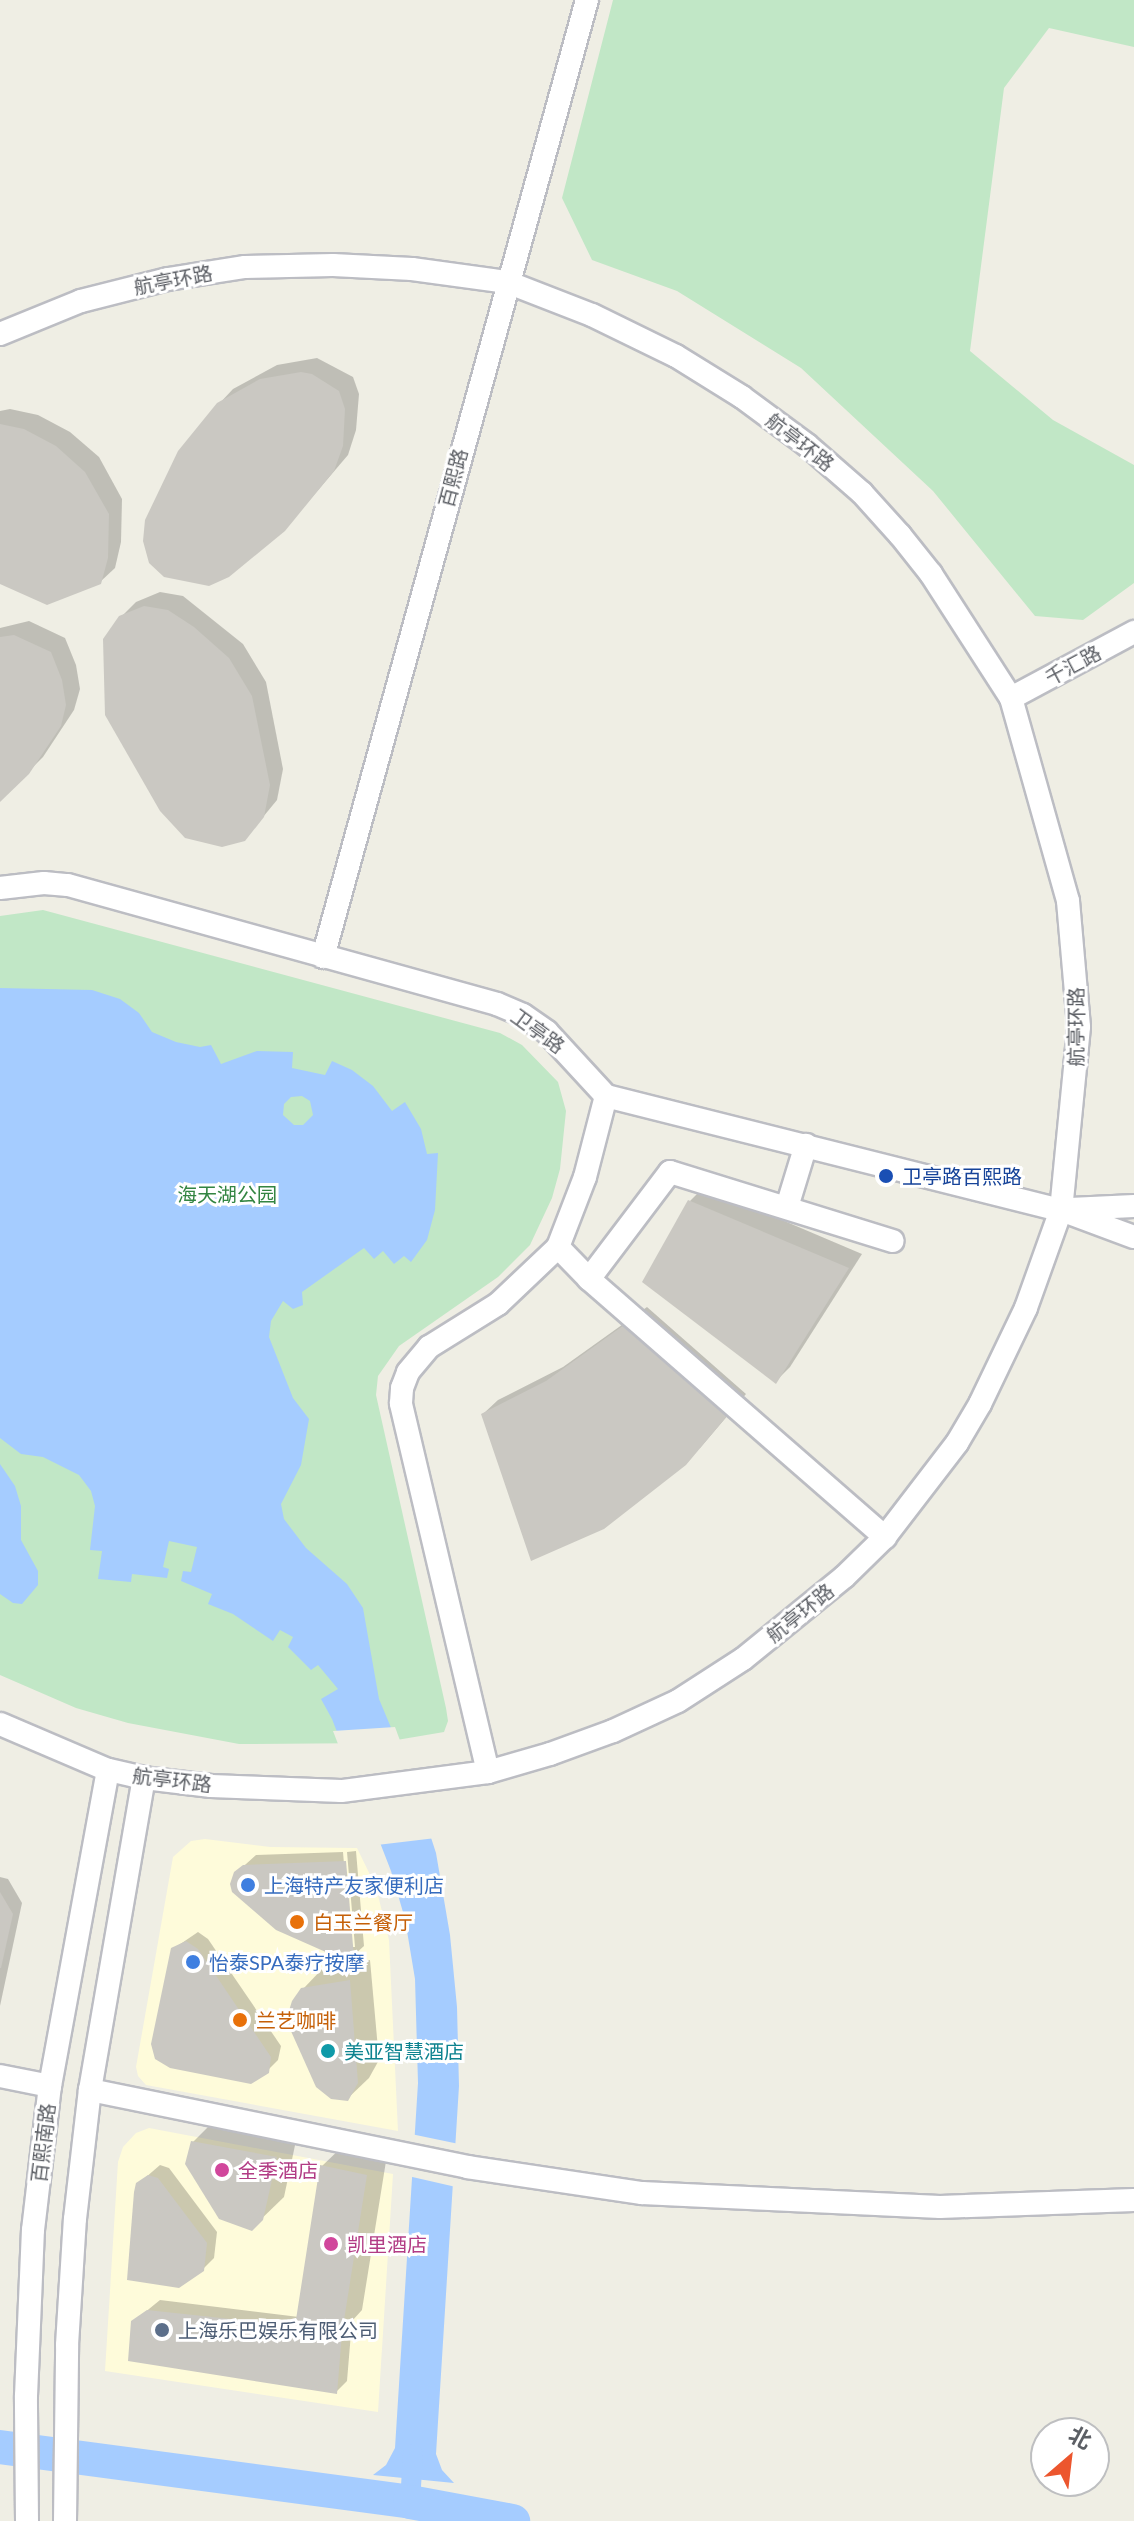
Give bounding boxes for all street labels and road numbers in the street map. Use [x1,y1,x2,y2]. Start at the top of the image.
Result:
street label: 航亭环路 [131,261,215,299]
street label: 航亭环路 [761,408,839,476]
street label: 百熙路 [434,446,472,510]
street label: 千汇路 [1041,640,1105,690]
street label: 航亭环路 [1064,987,1088,1067]
street label: 卫亭路 [507,1004,569,1058]
street label: 航亭环路 [761,1579,839,1647]
street label: 航亭环路 [131,1763,213,1797]
street label: 百熙南路 [26,2102,60,2184]

